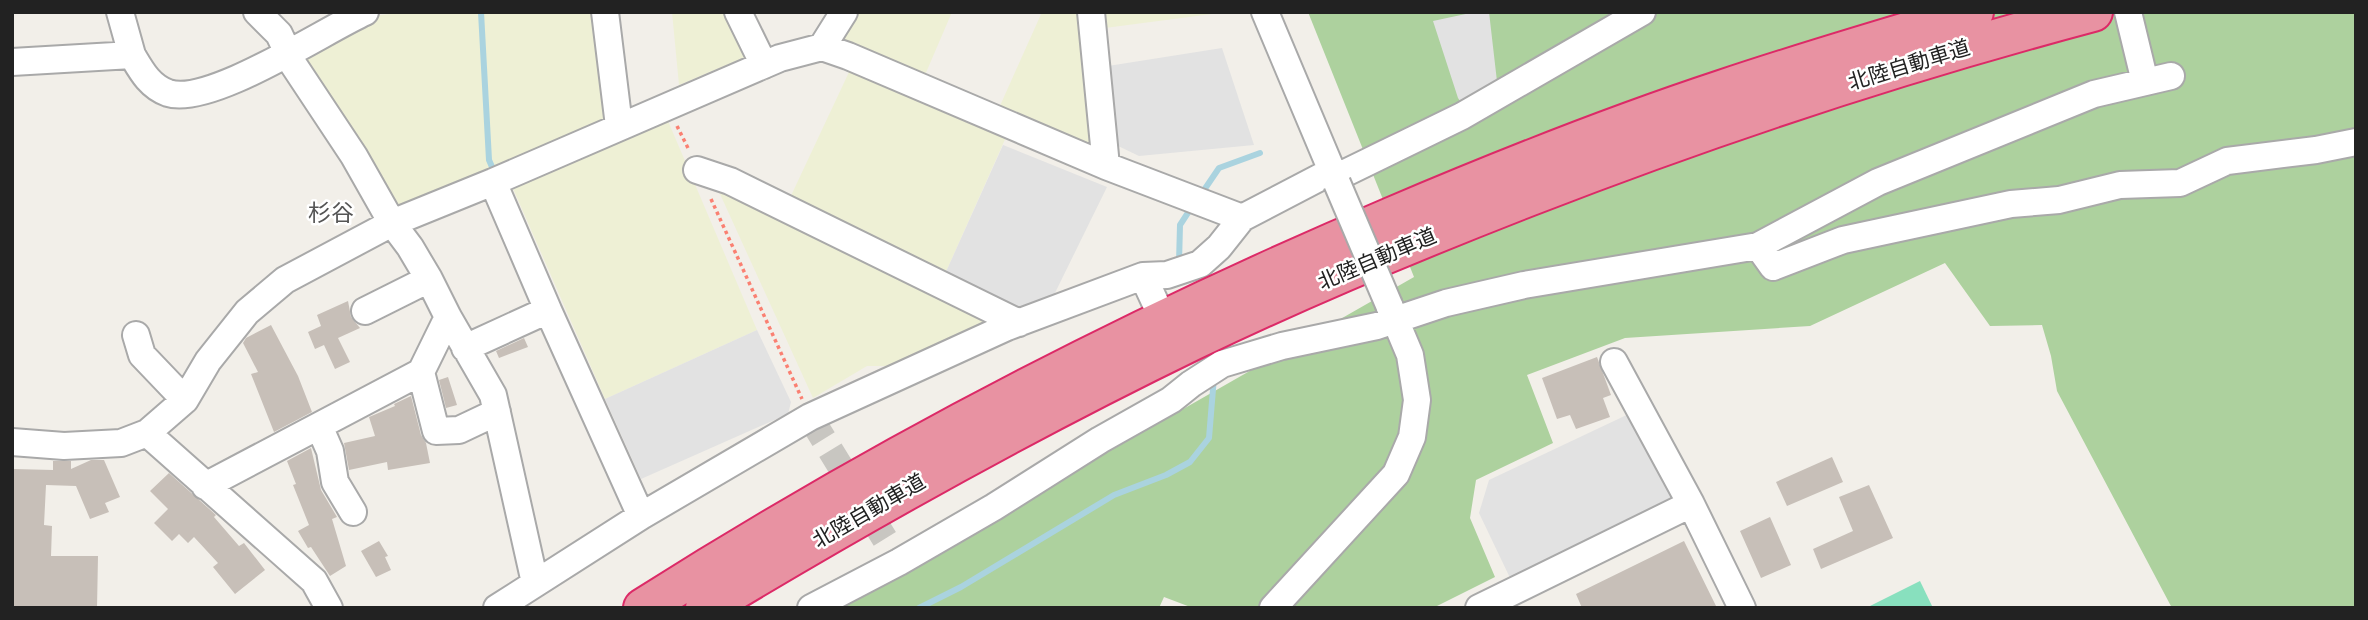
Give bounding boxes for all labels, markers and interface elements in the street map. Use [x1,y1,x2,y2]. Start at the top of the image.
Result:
street label: 北陸自動車道 [1845,35,1973,95]
district label: 杉谷 [308,200,354,227]
street label: 北陸自動車道 [1314,223,1440,295]
street label: 北陸自動車道 [808,469,930,553]

